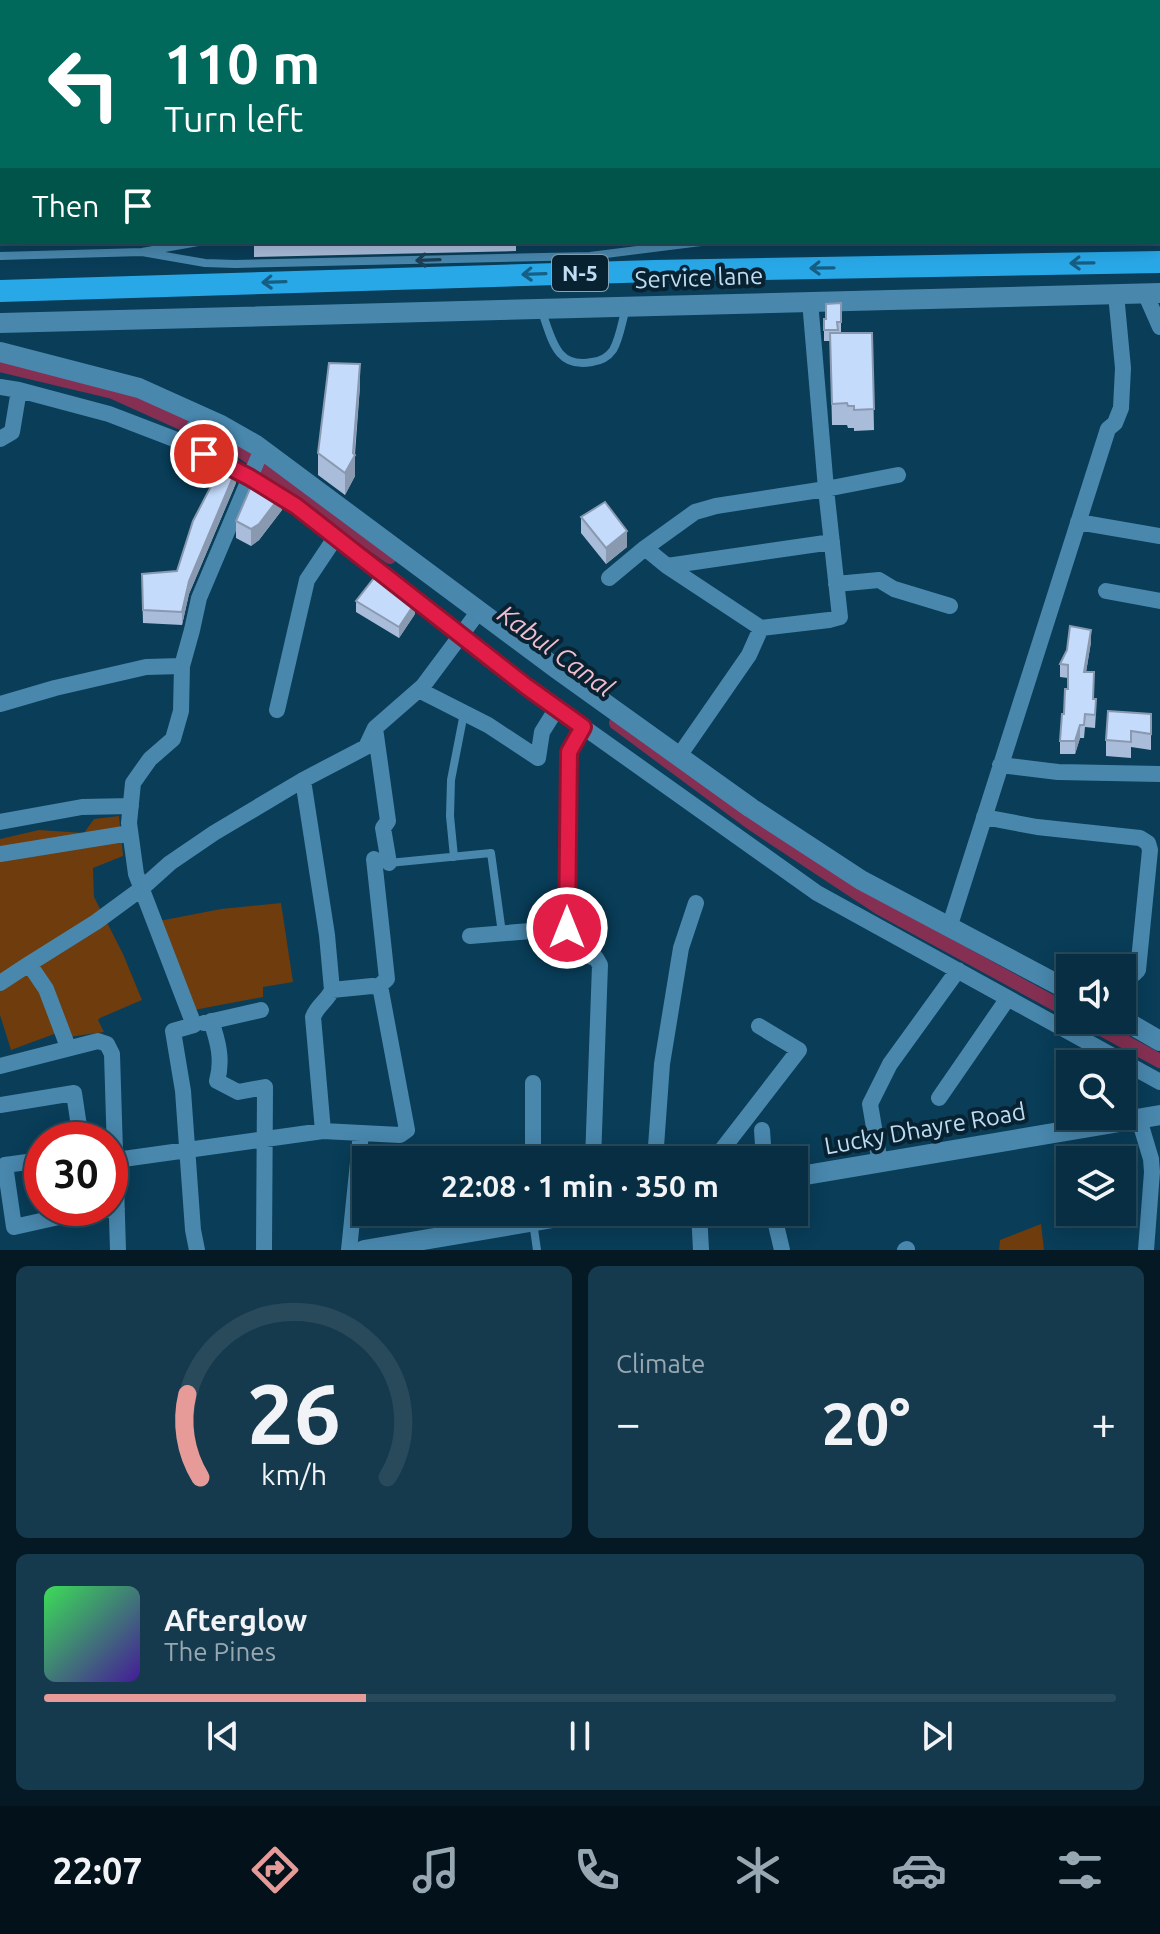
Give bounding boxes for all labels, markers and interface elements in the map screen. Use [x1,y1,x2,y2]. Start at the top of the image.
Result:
icon: left [32,32,136,136]
text: 110 m [164,32,320,95]
text: Turn left [164,98,303,139]
icon: arrive [116,184,160,228]
text: Then [32,189,100,223]
one-way arrow [415,253,442,268]
road number: N-5 [552,255,608,291]
one-way arrow [1069,255,1096,271]
one-way arrow [809,260,836,275]
street label: Service lane [634,262,764,293]
one-way arrow [521,267,548,282]
one-way arrow [261,275,288,290]
pin [170,420,238,488]
icon: arrive [182,432,226,476]
water label: Kabul Canal [493,599,620,702]
position arrow [525,886,609,970]
map controls [1056,954,1136,1226]
button: sound [1056,954,1136,1034]
button: search [1056,1050,1136,1130]
street label: Lucky Dhayre Road [822,1098,1028,1160]
speed limit sign: 30 [24,1122,128,1226]
button: layers [1056,1146,1136,1226]
text: 22:08 · 1 min · 350 m [441,1169,719,1203]
text: Climate [616,1349,705,1378]
text: 26 [247,1366,341,1460]
text: 20° [822,1389,910,1456]
text: − [616,1398,641,1447]
text: + [1091,1398,1116,1447]
text: km/h [261,1458,327,1490]
text: Afterglow [164,1603,307,1637]
text: The Pines [164,1637,276,1666]
icon: previous [201,1714,245,1758]
icon: pause [558,1714,602,1758]
icon: next [915,1714,959,1758]
icon: directions [247,1842,303,1898]
icon: music [408,1842,464,1898]
icon: phone [569,1842,625,1898]
icon: climate [730,1842,786,1898]
icon: car [891,1842,947,1898]
icon: filters [1052,1842,1108,1898]
text: 22:07 [52,1850,143,1891]

